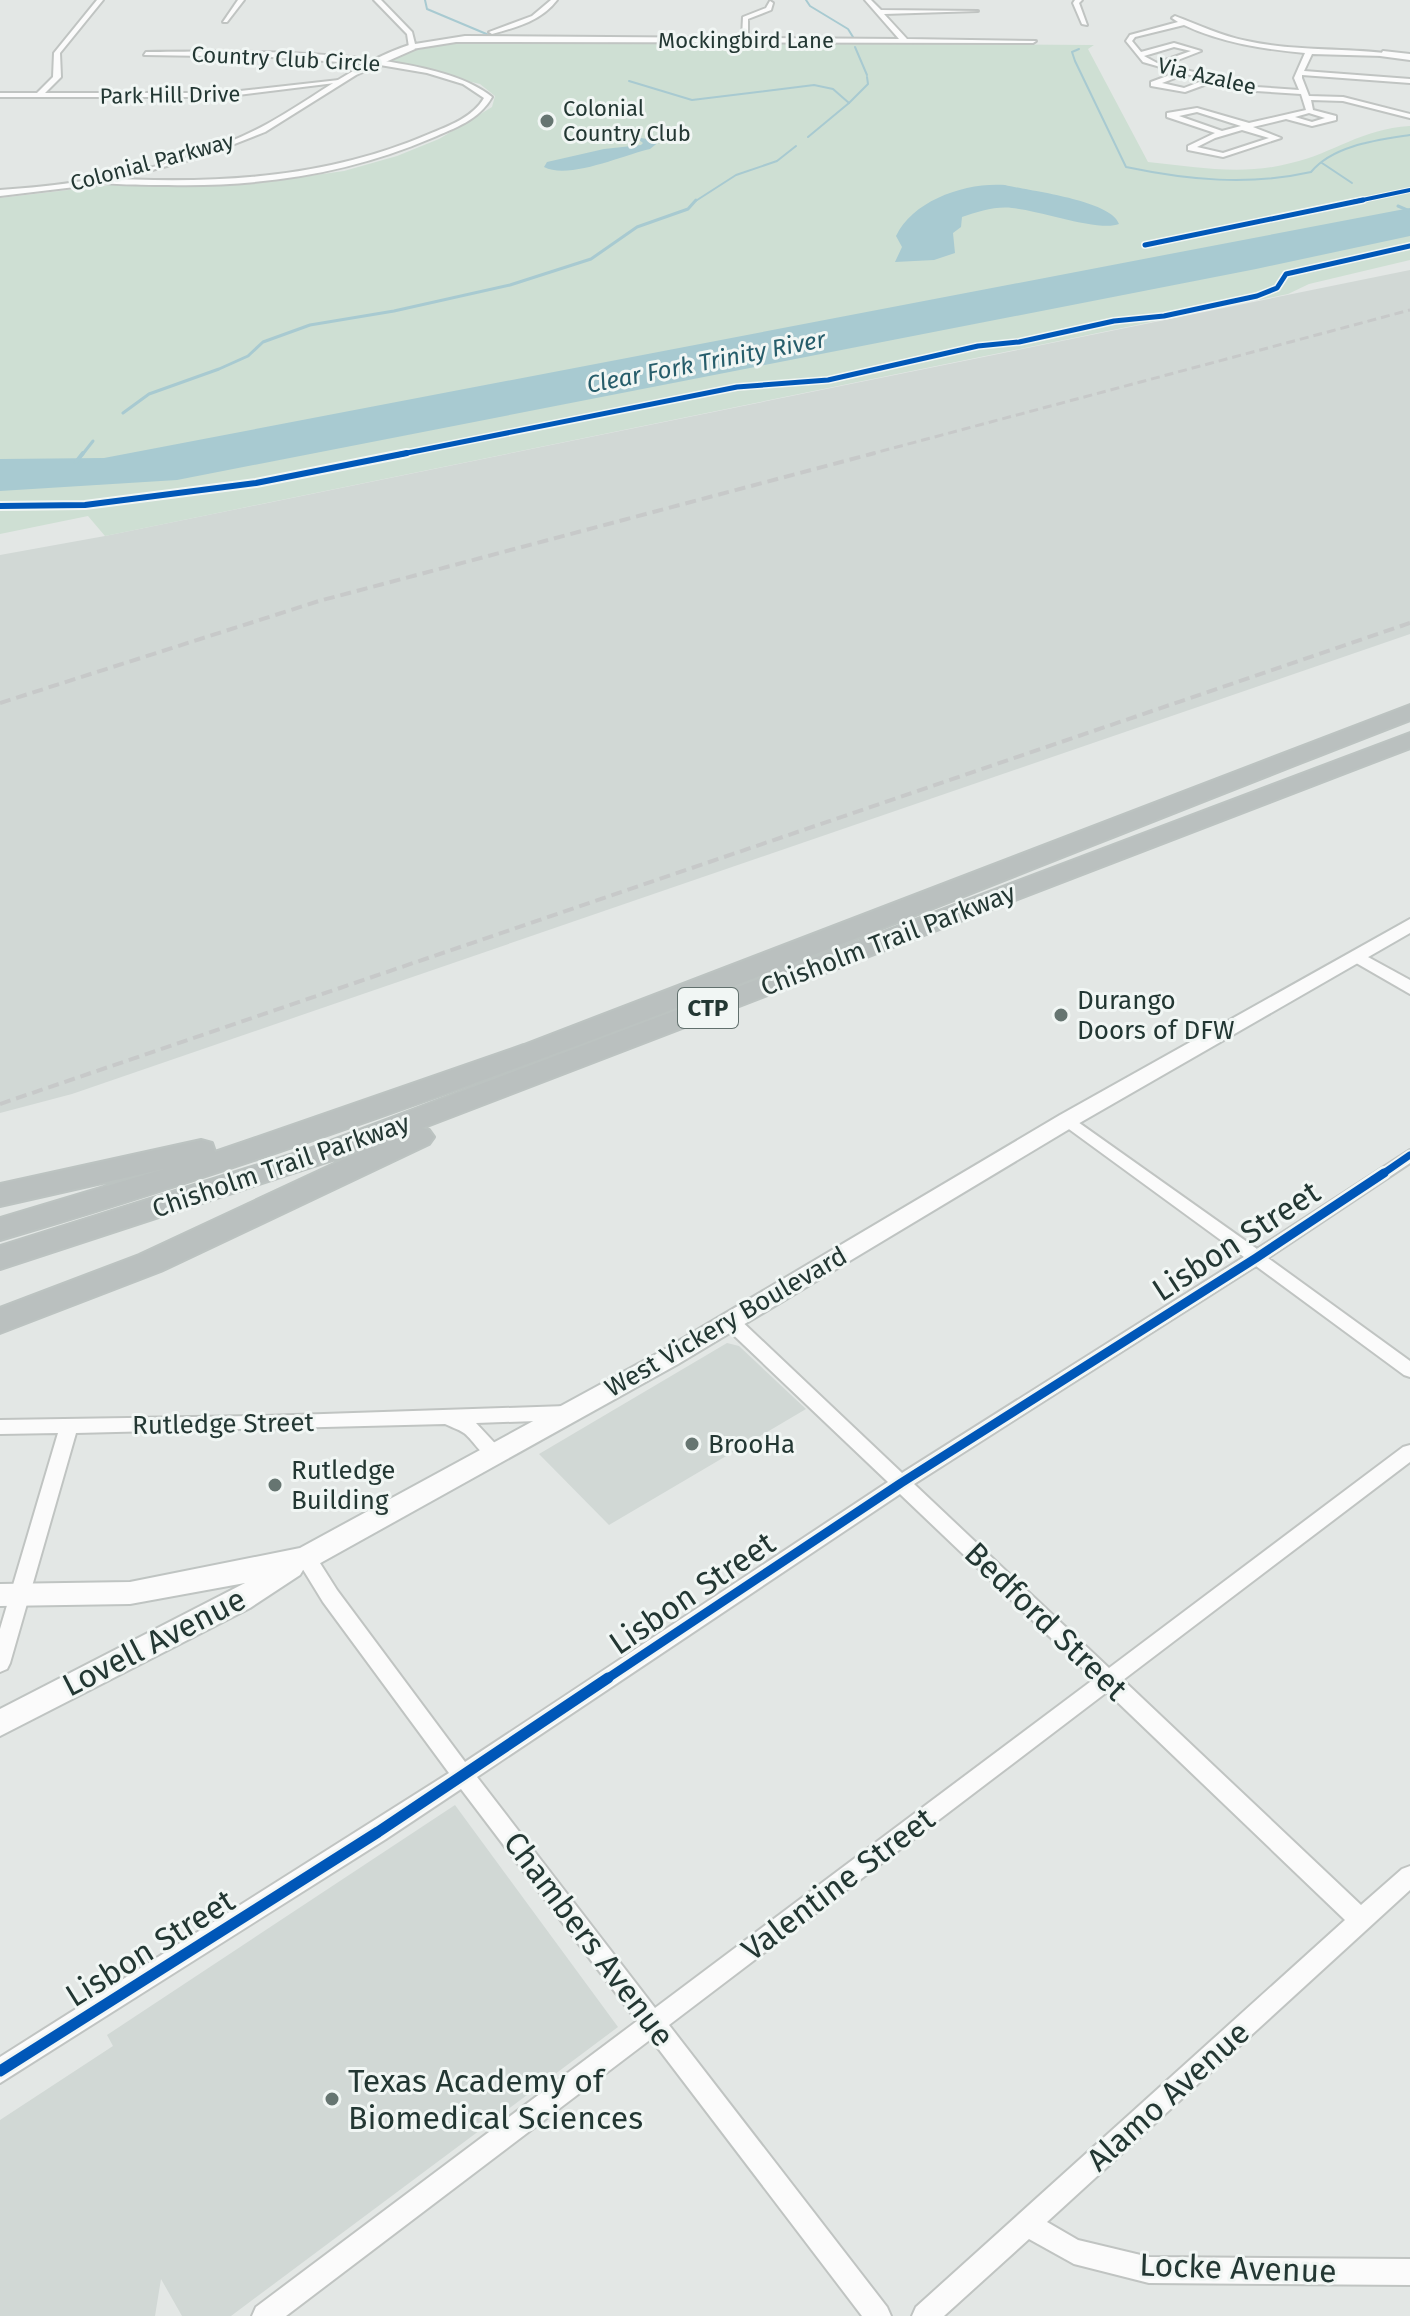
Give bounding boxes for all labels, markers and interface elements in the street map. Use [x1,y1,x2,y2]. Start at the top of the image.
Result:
street label: Mockingbird Lane [658,27,834,54]
street label: Country Club Circle [191,41,381,77]
street label: Via Azalee [1155,52,1259,100]
street label: Park Hill Drive [99,80,241,110]
place label: Colonial Country Club [563,95,691,147]
marker: Colonial Country Club [538,112,556,130]
street label: Colonial Parkway [67,127,237,197]
water label: Clear Fork Trinity River [584,325,829,399]
street label: Chisholm Trail Parkway [756,877,1020,1003]
place label: Durango Doors of DFW [1077,985,1235,1046]
road number: CTP [678,988,738,1028]
marker: Durango Doors of DFW [1052,1006,1070,1024]
street label: Chisholm Trail Parkway [148,1107,414,1225]
street label: Lisbon Street [1145,1173,1327,1309]
street label: West Vickery Boulevard [600,1240,852,1404]
street label: Rutledge Street [132,1407,315,1441]
place label: BrooHa [708,1429,795,1460]
marker: BrooHa [683,1435,701,1453]
place label: Rutledge Building [291,1455,395,1516]
marker: Rutledge Building [266,1476,284,1494]
street label: Lisbon Street [602,1523,782,1662]
street label: Bedford Street [957,1534,1135,1708]
street label: Lovell Avenue [56,1580,252,1704]
street label: Valentine Street [734,1799,942,1969]
street label: Chambers Avenue [496,1824,682,2054]
street label: Lisbon Street [59,1881,242,2015]
street label: Alamo Avenue [1079,2013,1257,2179]
place label: Texas Academy of Biomedical Sciences [348,2062,643,2137]
marker: Texas Academy of Biomedical Sciences [323,2090,341,2108]
street label: Locke Avenue [1139,2246,1337,2290]

